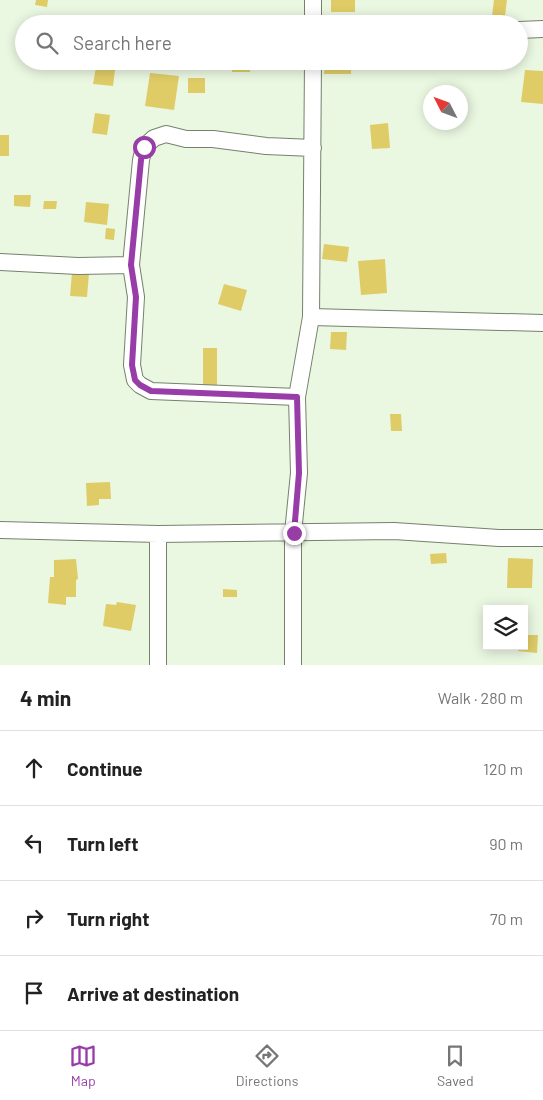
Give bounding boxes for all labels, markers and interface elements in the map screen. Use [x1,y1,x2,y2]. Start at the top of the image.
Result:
search box [15,15,528,70]
icon: search [33,29,61,57]
text: Search here [73,31,172,54]
north arrow [423,85,468,130]
route start [133,136,156,159]
route end [283,522,306,545]
map controls [483,605,528,650]
button: layers [483,605,528,650]
text: 4 min [20,685,71,710]
text: Walk · 280 m [438,688,523,707]
icon: ahead [20,754,48,782]
text: Continue [67,757,143,780]
text: 120 m [483,759,523,778]
icon: left [20,829,48,857]
text: Turn left [67,832,138,855]
text: 90 m [489,834,523,853]
icon: right [20,904,48,932]
text: Turn right [67,907,149,930]
text: 70 m [490,909,523,928]
icon: arrive [20,979,48,1007]
text: Arrive at destination [67,982,239,1005]
tab: Map [69,1042,97,1089]
tab: Directions [236,1042,298,1089]
tab: Saved [437,1042,474,1089]

